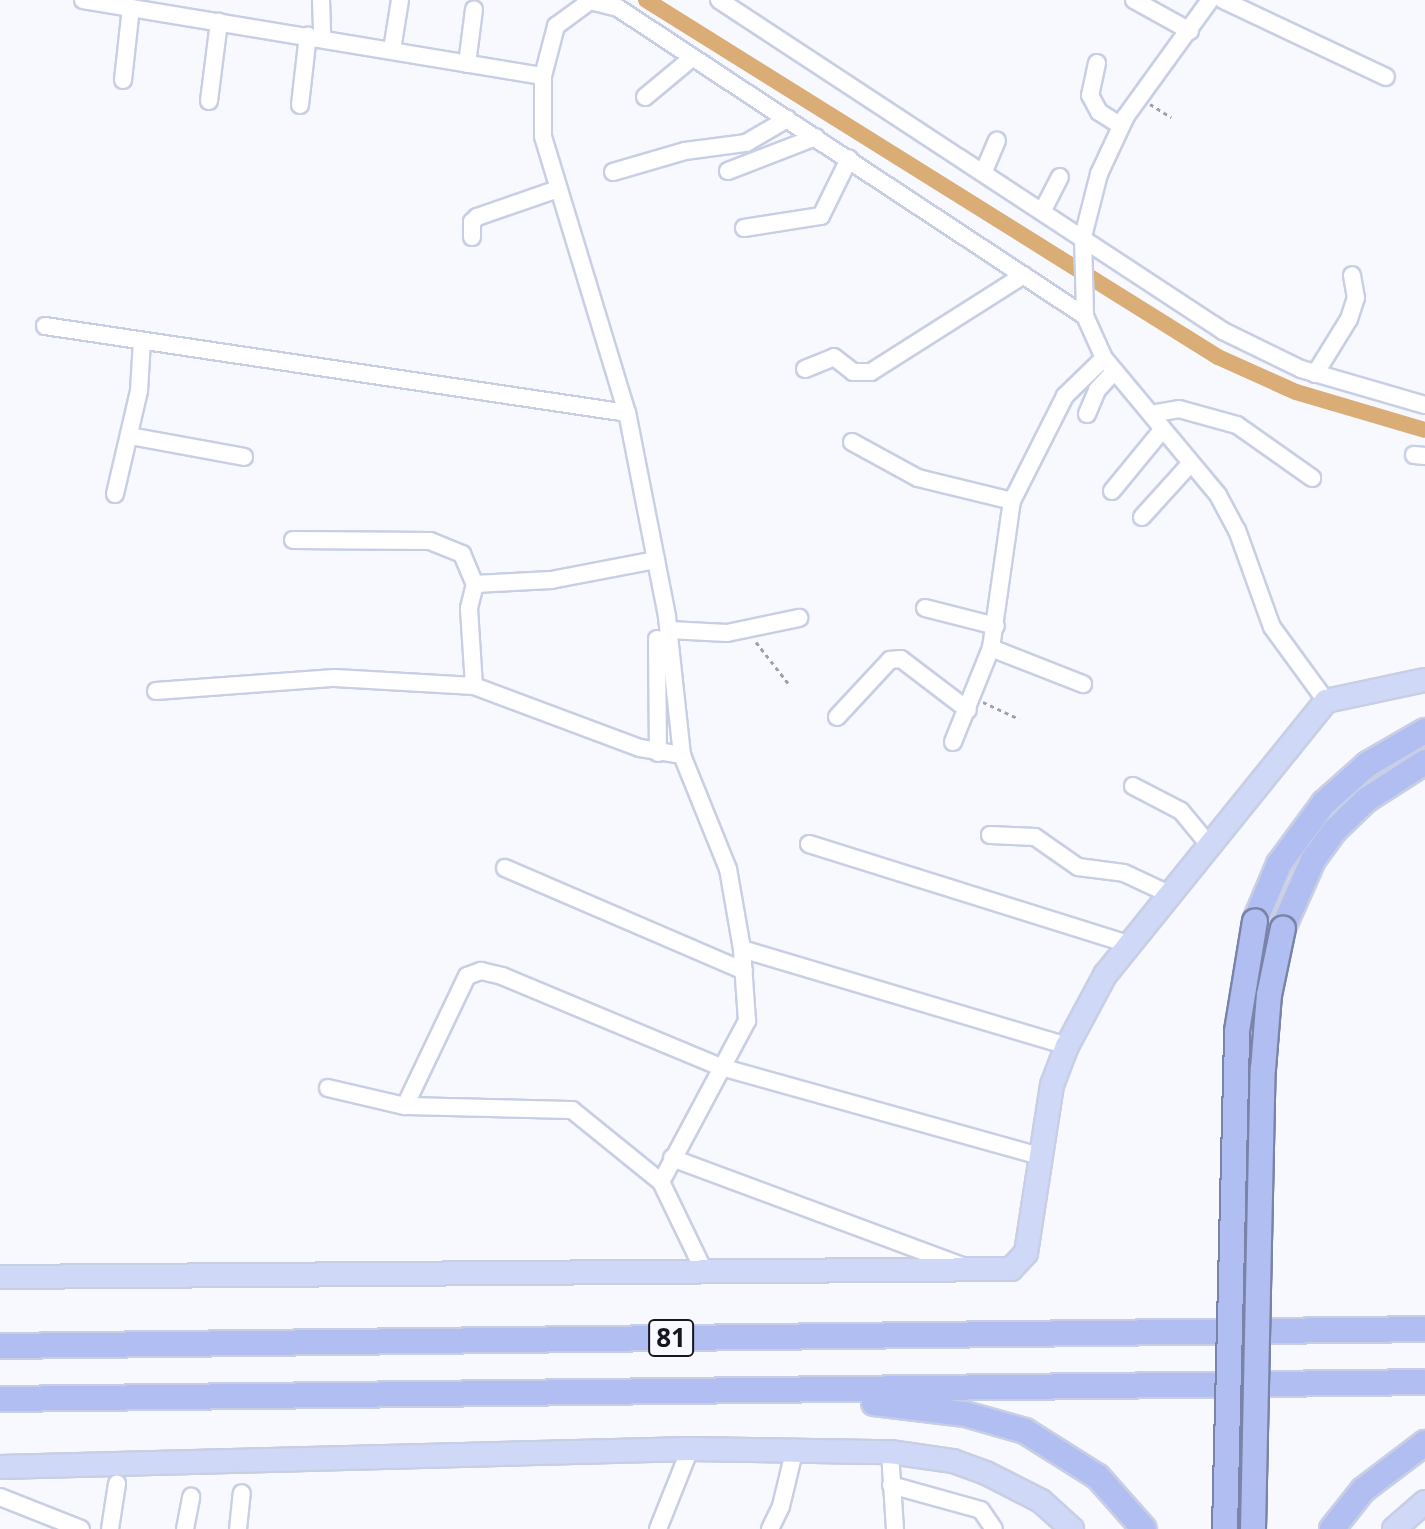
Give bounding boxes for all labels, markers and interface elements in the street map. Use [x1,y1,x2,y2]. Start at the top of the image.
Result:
road number: 81 [647,1316,695,1360]

